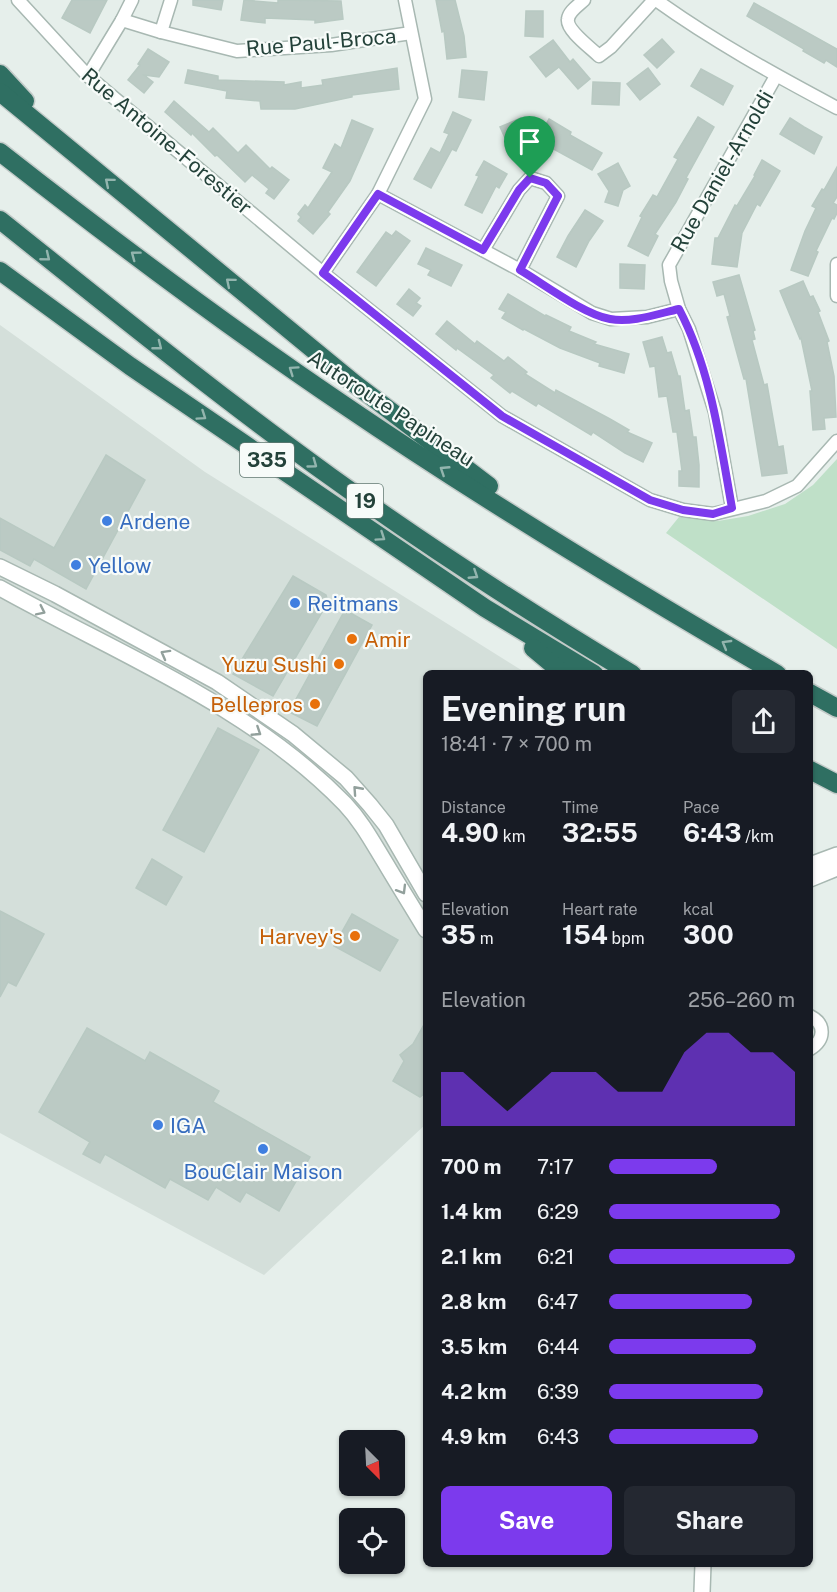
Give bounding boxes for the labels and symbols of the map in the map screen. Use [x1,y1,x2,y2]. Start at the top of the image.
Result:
street label: Rue Paul-Broca [245,23,397,61]
street label: Rue Antoine-Forestier [77,62,257,220]
street label: Rue Daniel-Arnoldi [666,86,778,256]
pin [504,116,555,178]
one-way arrow [105,178,116,189]
one-way arrow [39,249,50,260]
one-way arrow [130,252,141,263]
one-way arrow [226,278,237,289]
one-way arrow [151,339,162,350]
street label: Autoroute Papineau [303,345,479,471]
one-way arrow [288,366,299,377]
one-way arrow [196,409,207,420]
road number: 335 [240,443,294,477]
one-way arrow [307,457,318,468]
one-way arrow [439,466,450,477]
road number: 19 [347,484,383,518]
place label: Ardene [119,509,190,534]
marker: Ardene [100,514,114,528]
one-way arrow [374,530,385,541]
place label: Yellow [88,553,151,578]
marker: Yellow [69,558,83,572]
one-way arrow [467,568,478,579]
place label: Reitmans [307,591,399,616]
marker: Reitmans [288,596,302,610]
one-way arrow [35,604,46,615]
place label: Amir [364,627,411,652]
marker: Amir [345,632,359,646]
one-way arrow [722,640,732,651]
one-way arrow [161,650,171,661]
place label: Yuzu Sushi [222,652,327,677]
marker: Yuzu Sushi [332,657,346,671]
place label: Bellepros [210,692,303,717]
marker: Bellepros [308,697,322,711]
one-way arrow [250,725,261,736]
one-way arrow [353,786,364,797]
one-way arrow [394,884,406,894]
place label: Harvey's [259,924,343,949]
marker: Harvey's [348,929,362,943]
place label: IGA [170,1113,206,1138]
marker: IGA [151,1118,165,1132]
marker: BouClair Maison [256,1142,270,1156]
place label: BouClair Maison [183,1159,343,1184]
north arrow [339,1430,405,1496]

